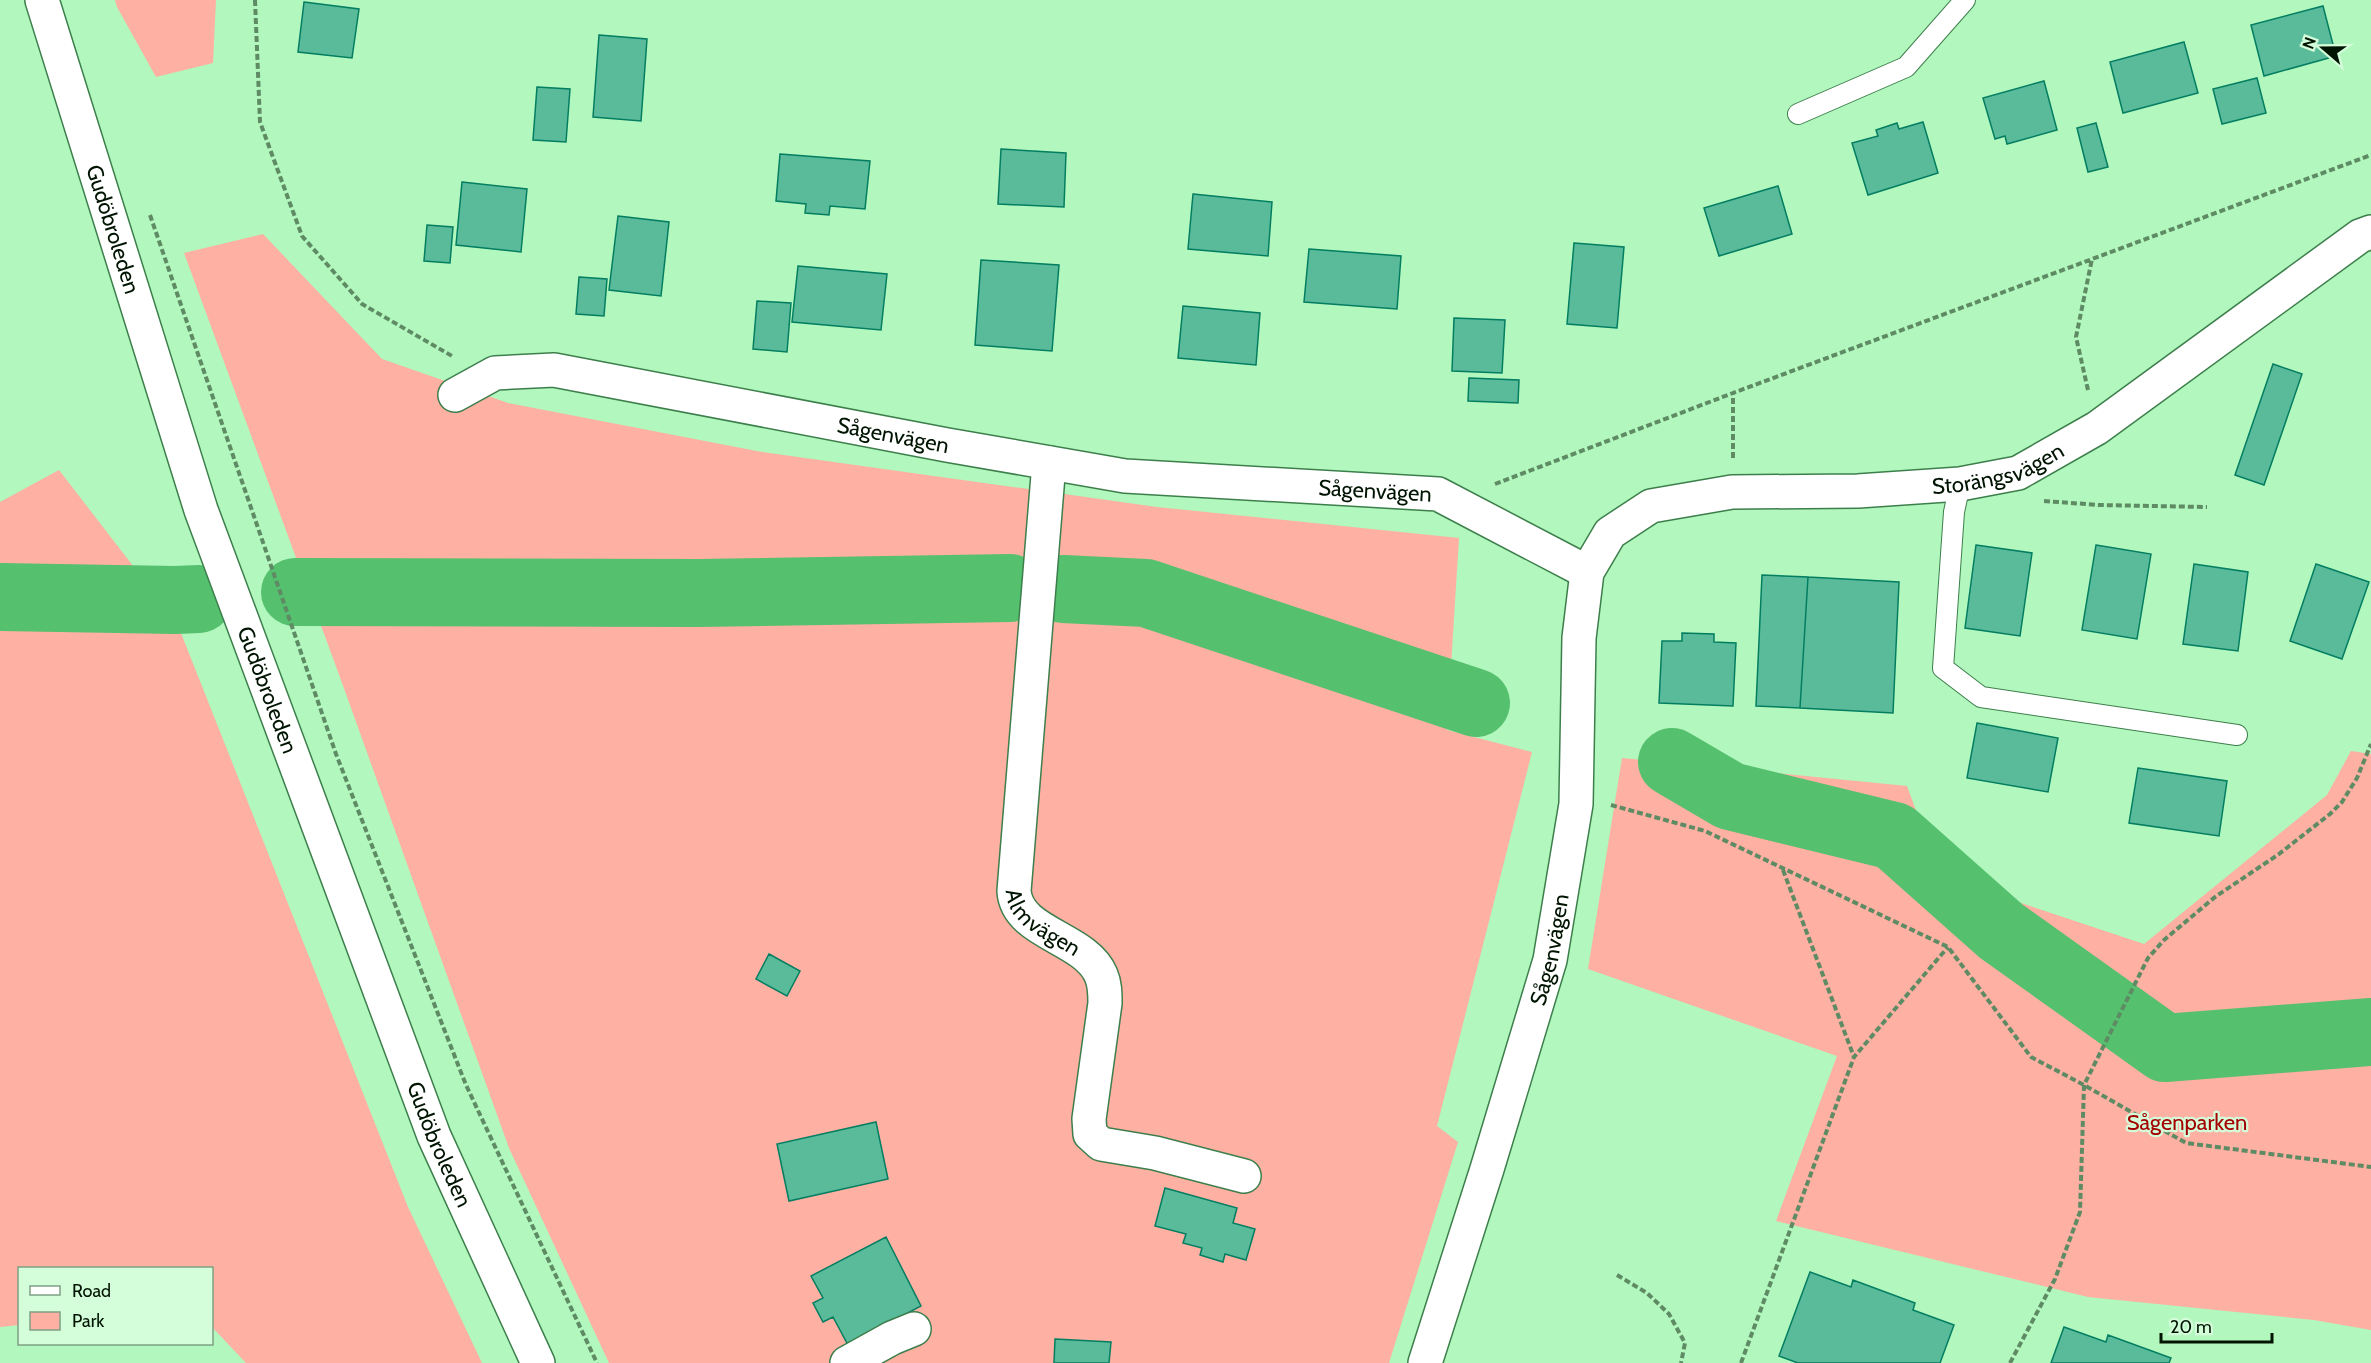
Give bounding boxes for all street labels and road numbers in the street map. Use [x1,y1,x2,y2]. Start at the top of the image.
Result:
street label: Gudöbroleden [80,161,146,297]
street label: Sågenvägen [835,411,951,459]
street label: Storängsvägen [1931,437,2069,500]
street label: Sågenvägen [1318,474,1432,508]
street label: Gudöbroleden [231,623,303,757]
street label: Almvägen [1000,887,1086,962]
street label: Sågenvägen [1524,892,1575,1009]
street label: Gudöbroleden [401,1078,478,1212]

